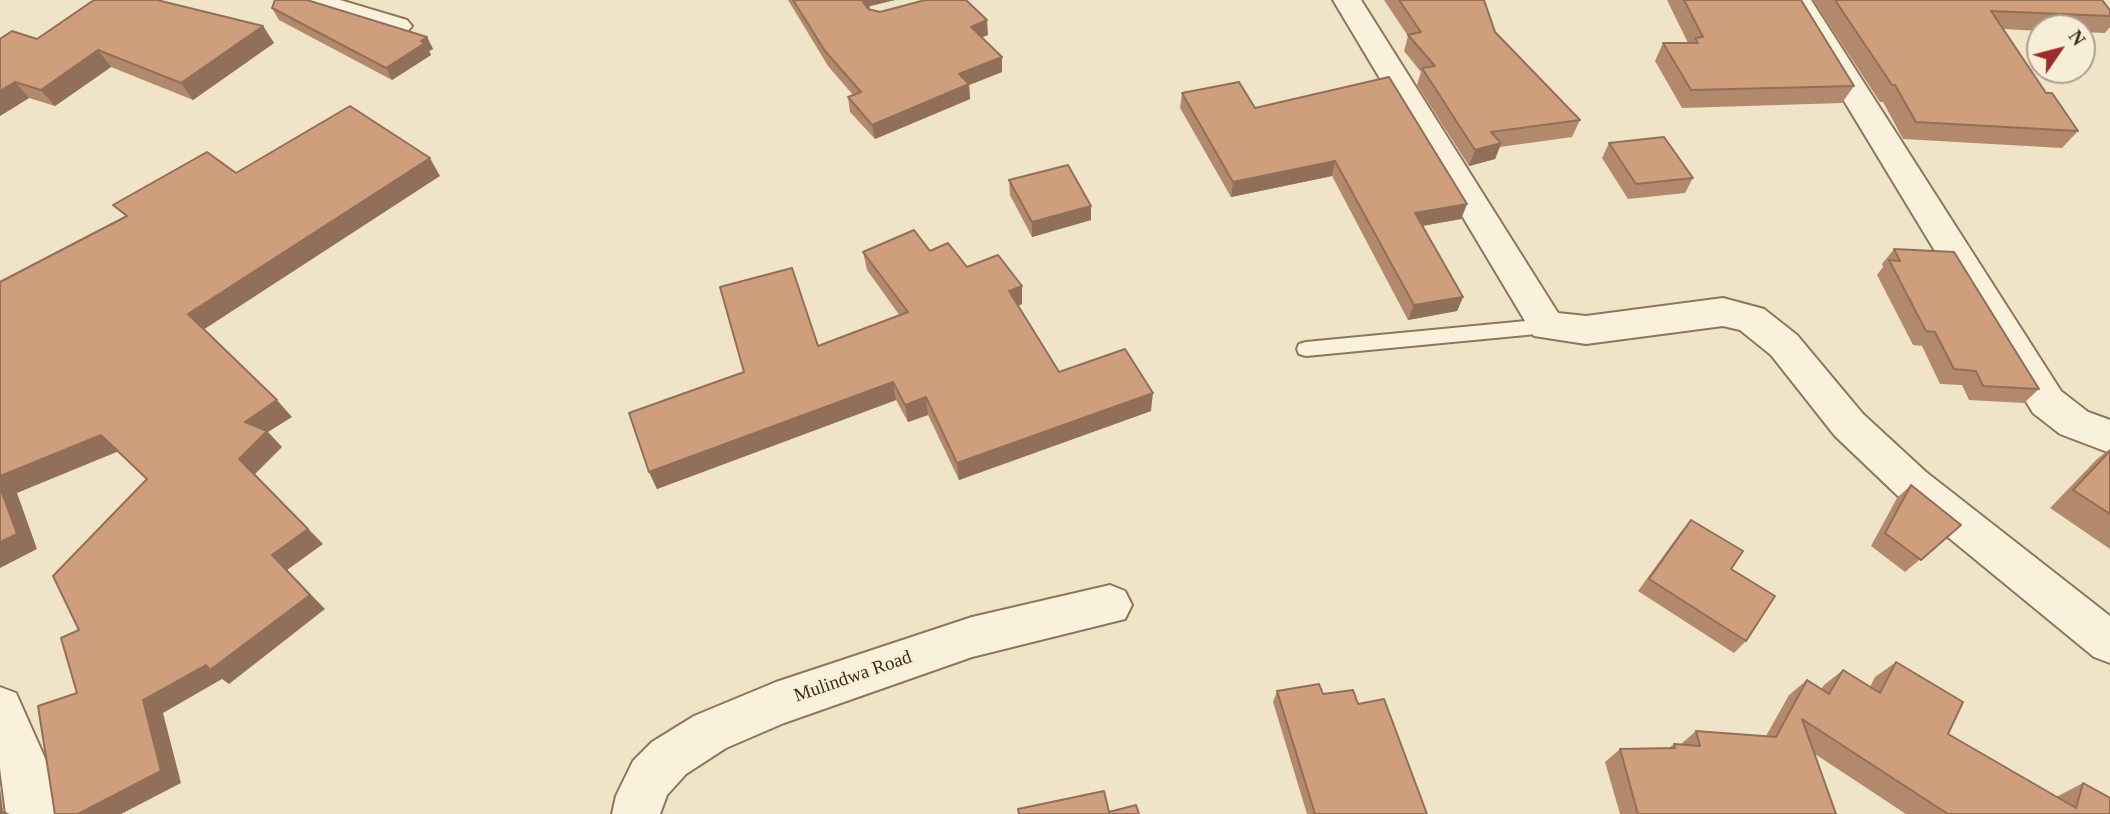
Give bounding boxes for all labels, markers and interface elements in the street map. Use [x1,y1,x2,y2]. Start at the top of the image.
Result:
north arrow [2026,14,2096,84]
text: N [2064,26,2090,49]
street label: Mulindwa Road [791,646,915,708]

